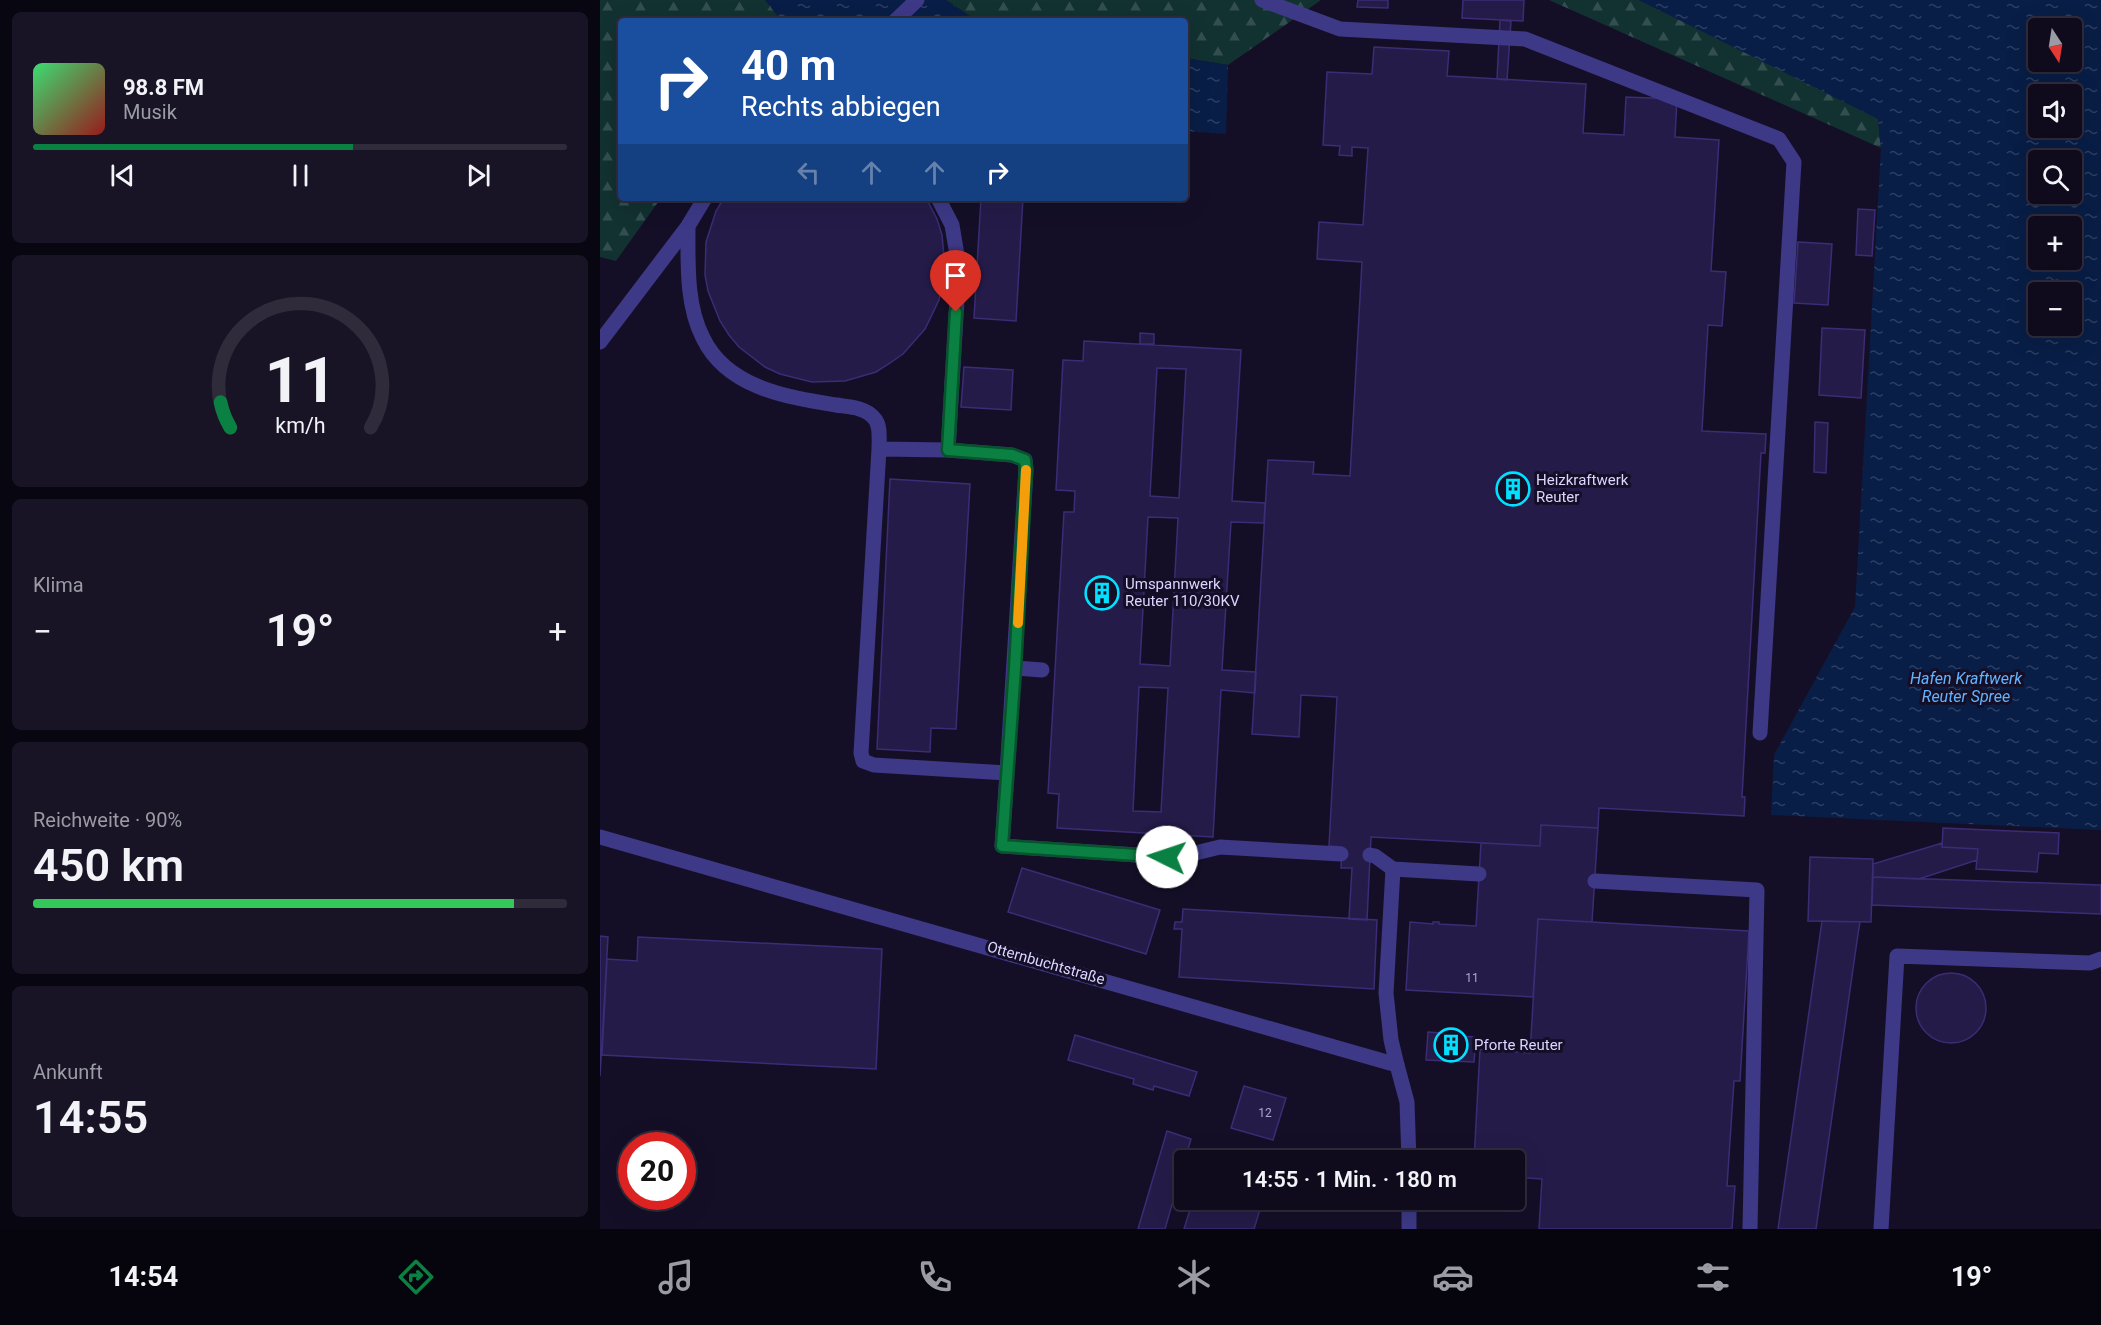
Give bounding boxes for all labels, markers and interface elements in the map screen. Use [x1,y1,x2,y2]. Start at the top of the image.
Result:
north arrow [2028,18,2082,72]
map controls [2028,18,2082,336]
text: 40 m [741,41,836,90]
icon: right [642,42,720,120]
text: 98.8 FM [123,75,204,100]
button: sound [2028,84,2082,138]
text: Rechts abbiegen [741,91,941,123]
text: Musik [123,100,177,124]
button: search [2028,150,2082,204]
icon: left [792,156,825,189]
icon: ahead [855,156,888,189]
icon: ahead [918,156,951,189]
icon: right [981,156,1014,189]
icon: previous [106,159,139,192]
icon: pause [284,159,317,192]
icon: next [462,159,495,192]
button: + [2028,216,2082,270]
pin [930,250,981,312]
icon: arrive [939,259,972,292]
button: − [2028,282,2082,336]
text: 11 [264,344,336,417]
text: km/h [275,414,325,439]
building icon: Heizkraftwerk Reuter [1495,471,1531,507]
place label: Heizkraftwerk Reuter [1536,471,1629,506]
text: Klima [33,573,84,597]
building icon: Umspannwerk Reuter 110/30KV [1084,575,1120,611]
place label: Umspannwerk Reuter 110/30KV [1125,575,1240,610]
text: 19° [266,604,334,657]
text: − [33,612,52,651]
text: + [548,612,567,651]
water label: Hafen Kraftwerk Reuter Spree [1910,669,2023,706]
text: Reichweite · 90% [33,808,182,832]
position arrow [1135,825,1199,889]
text: 450 km [33,839,184,892]
street label: Otternbuchtstraße [985,938,1107,988]
house number: 11 [1465,971,1479,985]
building icon: Pforte Reuter [1433,1027,1469,1063]
place label: Pforte Reuter [1474,1036,1563,1054]
text: Ankunft [33,1060,103,1084]
text: 14:55 [33,1091,148,1144]
house number: 12 [1258,1106,1272,1120]
speed limit sign: 20 [618,1132,696,1210]
text: 14:55 · 1 Min. · 180 m [1242,1167,1457,1192]
icon: directions [395,1256,437,1298]
icon: music [655,1256,697,1298]
icon: phone [914,1256,956,1298]
icon: climate [1173,1256,1215,1298]
icon: car [1432,1256,1474,1298]
icon: filters [1692,1256,1734,1298]
text: 14:54 [109,1261,178,1293]
text: 19° [1951,1261,1992,1293]

